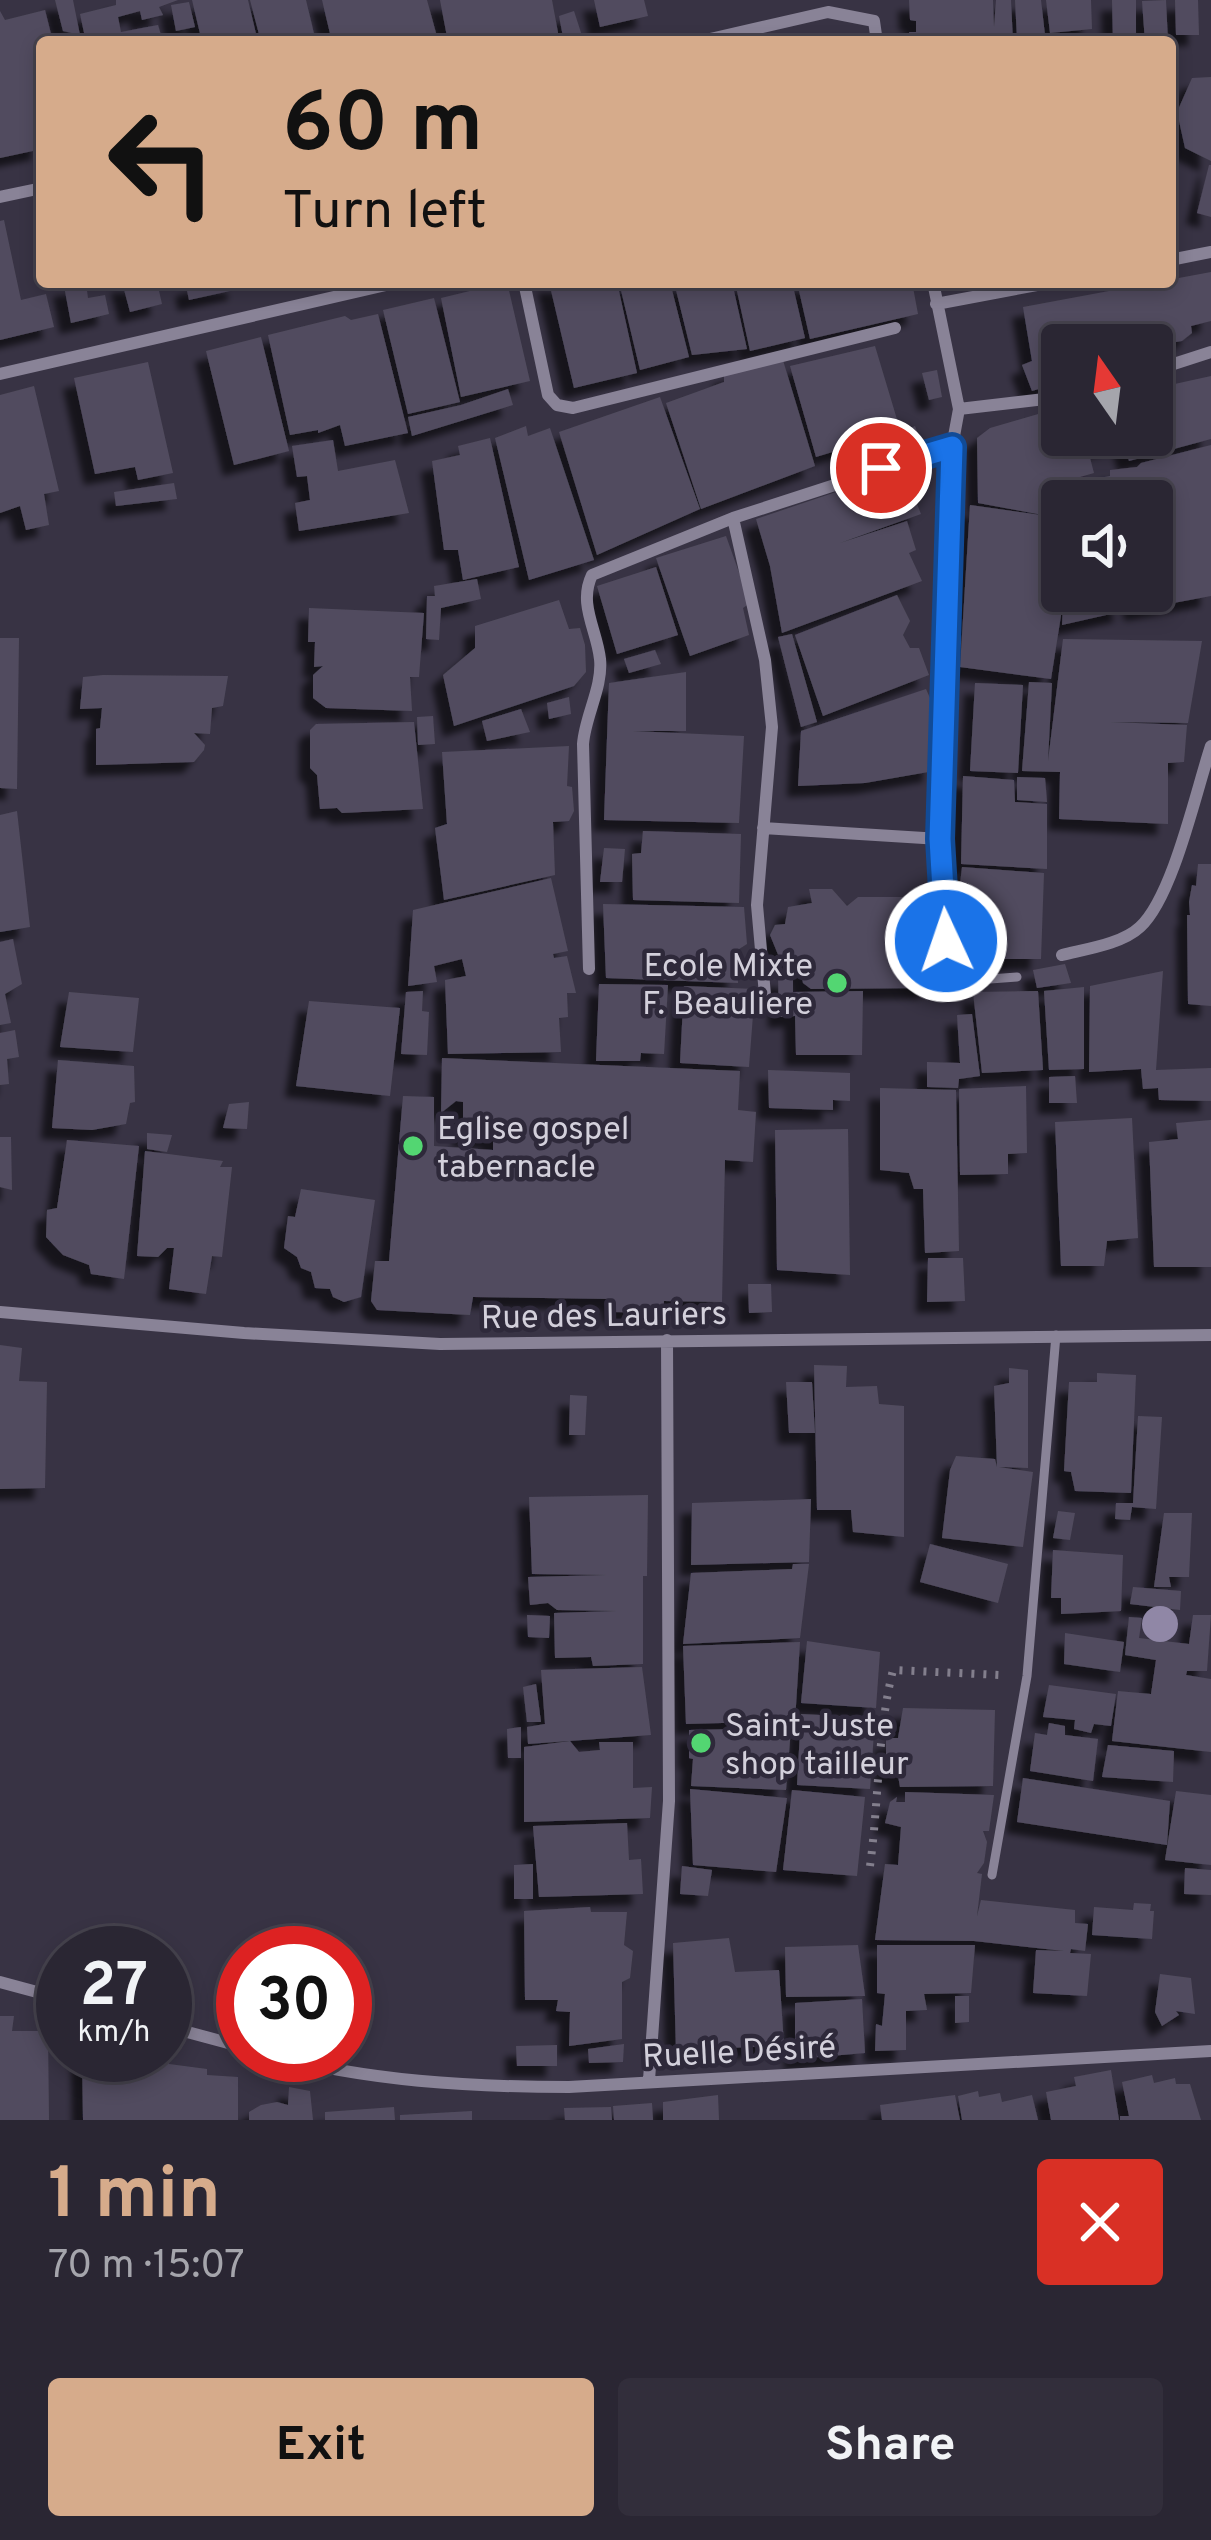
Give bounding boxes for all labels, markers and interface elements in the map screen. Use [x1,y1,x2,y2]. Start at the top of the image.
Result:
text: 60 m [282,75,483,181]
icon: left [84,84,240,240]
text: Turn left [282,179,487,248]
north arrow [1041,324,1173,456]
map controls [1041,324,1173,612]
pin [830,417,932,519]
icon: arrive [848,435,914,501]
button: sound [1041,480,1173,612]
position arrow [883,878,1009,1004]
place label: Ecole Mixte F. Beauliere [642,947,813,1027]
marker: Ecole Mixte F. Beauliere [824,970,850,996]
place label: Eglise gospel tabernacle [437,1110,629,1190]
marker: Eglise gospel tabernacle [400,1133,426,1159]
street label: Rue des Lauriers [481,1295,728,1341]
place label: Saint-Juste shop tailleur [725,1707,909,1787]
marker: Saint-Juste shop tailleur [688,1730,714,1756]
speed limit sign: 30 [216,1926,372,2082]
text: 27 [80,1951,148,2027]
text: km/h [78,2015,150,2052]
street label: Ruelle Désiré [641,2028,837,2080]
text: 1 min [48,2152,221,2244]
button: close [1037,2159,1163,2285]
text: 70 m · 15:07 [48,2243,245,2292]
button: Exit [48,2378,594,2516]
button: Share [618,2378,1163,2516]

